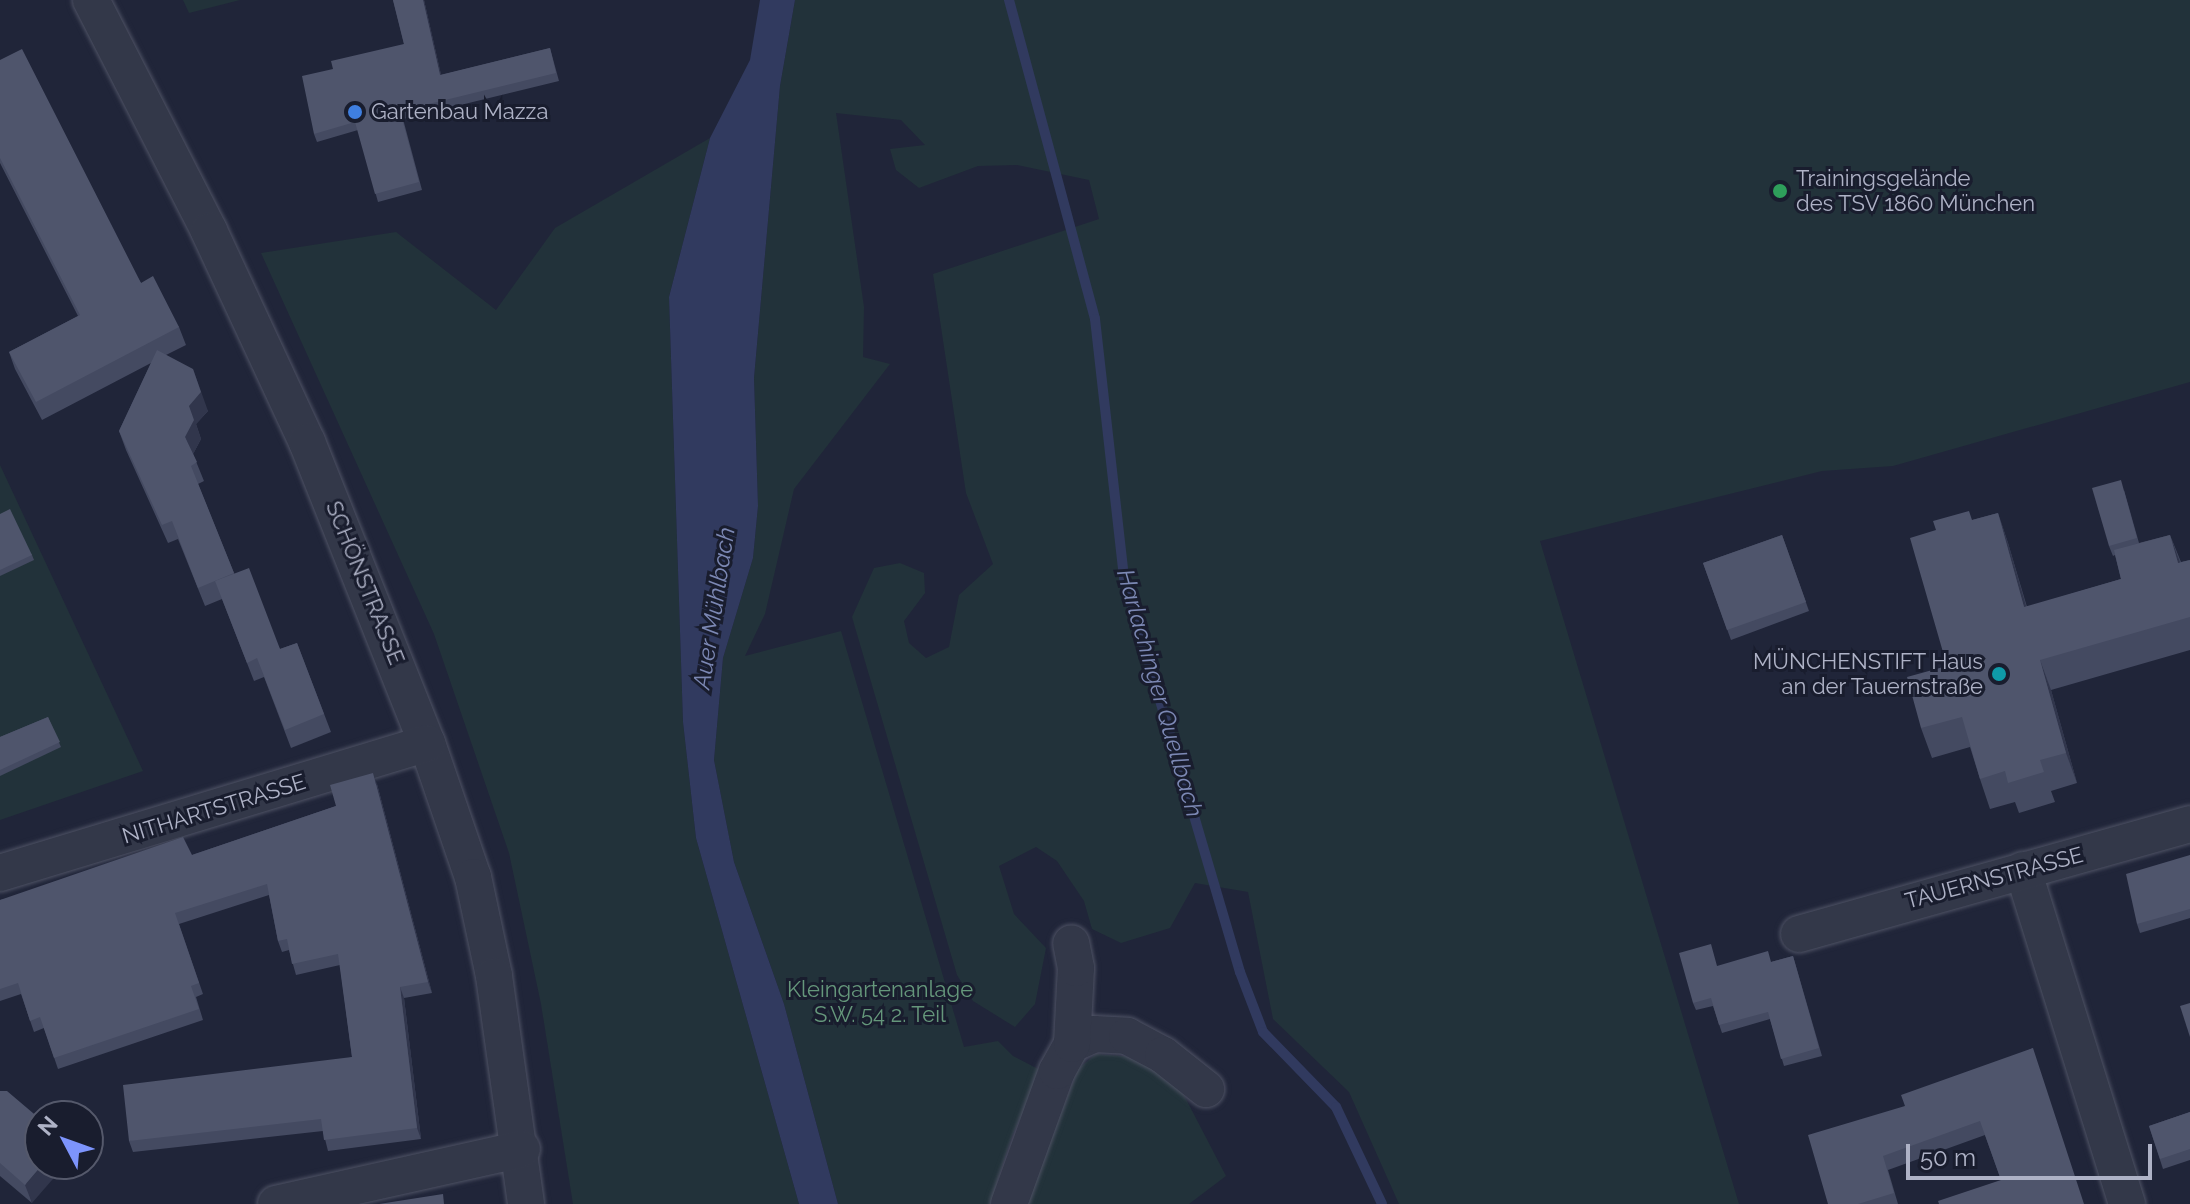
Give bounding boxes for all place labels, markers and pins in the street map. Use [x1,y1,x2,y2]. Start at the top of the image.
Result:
place label: Gartenbau Mazza [371,99,548,125]
marker: Gartenbau Mazza [346,103,364,121]
place label: Trainingsgelände des TSV 1860 München [1796,165,2036,216]
marker: Trainingsgelände des TSV 1860 München [1771,182,1789,200]
place label: MÜNCHENSTIFT Haus an der Tauernstraße [1752,648,1983,700]
marker: MÜNCHENSTIFT Haus an der Tauernstraße [1990,665,2008,683]

